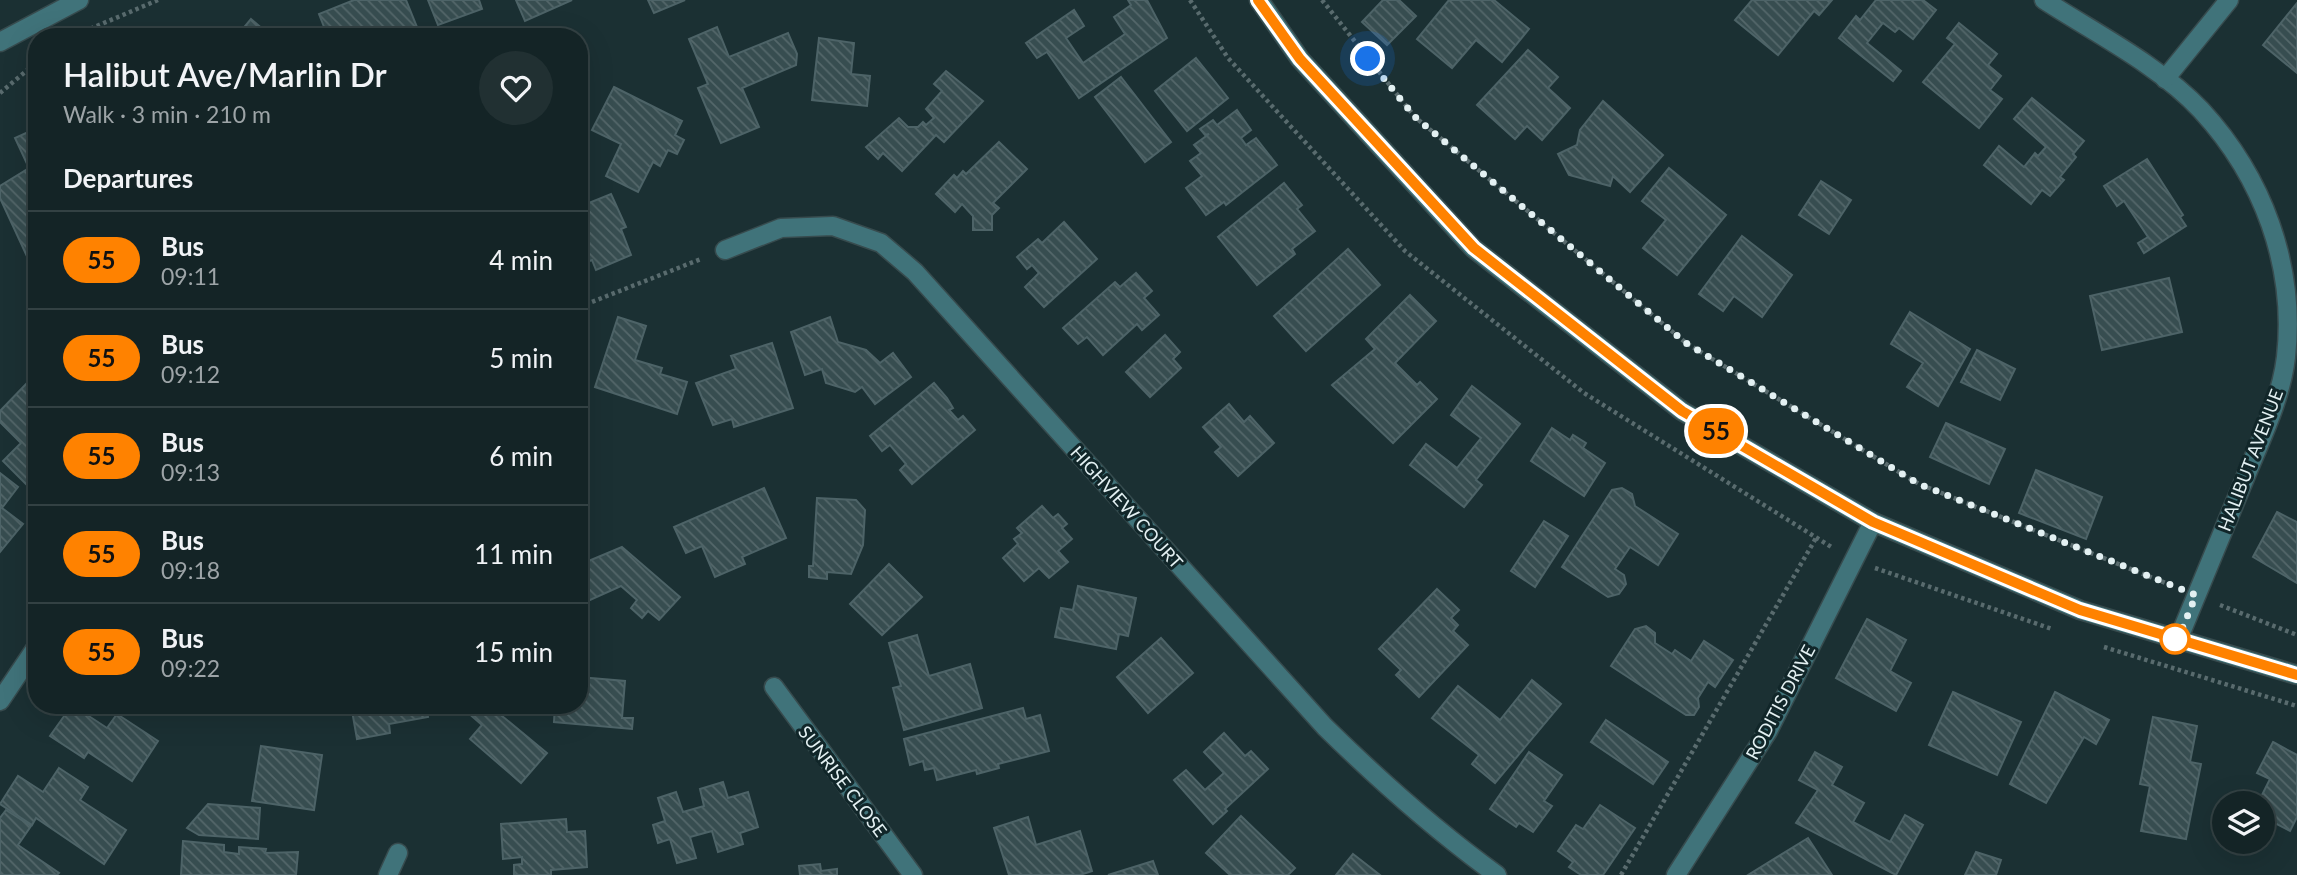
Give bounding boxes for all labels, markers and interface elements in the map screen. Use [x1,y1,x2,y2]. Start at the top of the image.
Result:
your location [1350,41,1385,76]
button: heart [479,51,553,125]
text: Halibut Ave/Marlin Dr [63,54,387,94]
text: Walk · 3 min · 210 m [63,100,271,128]
text: Departures [63,162,193,194]
text: Bus [161,230,204,262]
text: 4 min [489,244,553,276]
text: 55 [88,245,115,274]
text: 09:11 [161,262,220,290]
text: Bus [161,328,204,360]
text: 5 min [489,342,553,374]
text: 55 [88,343,115,372]
text: 09:12 [161,360,220,388]
street label: HALIBUT AVENUE [2213,386,2287,534]
line badge: 55 [1684,408,1748,454]
text: 55 [1702,416,1730,445]
text: Bus [161,426,204,458]
text: 6 min [489,440,553,472]
text: 55 [88,441,115,470]
street label: HIGHVIEW COURT [1066,441,1188,573]
text: 09:13 [161,458,220,486]
text: Bus [161,524,204,556]
text: 11 min [474,538,553,570]
text: 55 [88,539,115,568]
text: 09:18 [161,556,220,584]
text: Bus [161,622,204,654]
unlabelled marker [2160,624,2190,654]
text: 15 min [474,636,553,668]
text: 55 [88,637,115,666]
street label: RODITIS DRIVE [1740,641,1820,763]
text: 09:22 [161,654,220,682]
street label: SUNRISE CLOSE [794,721,892,841]
map controls [2212,791,2275,854]
button: layers [2212,791,2275,854]

